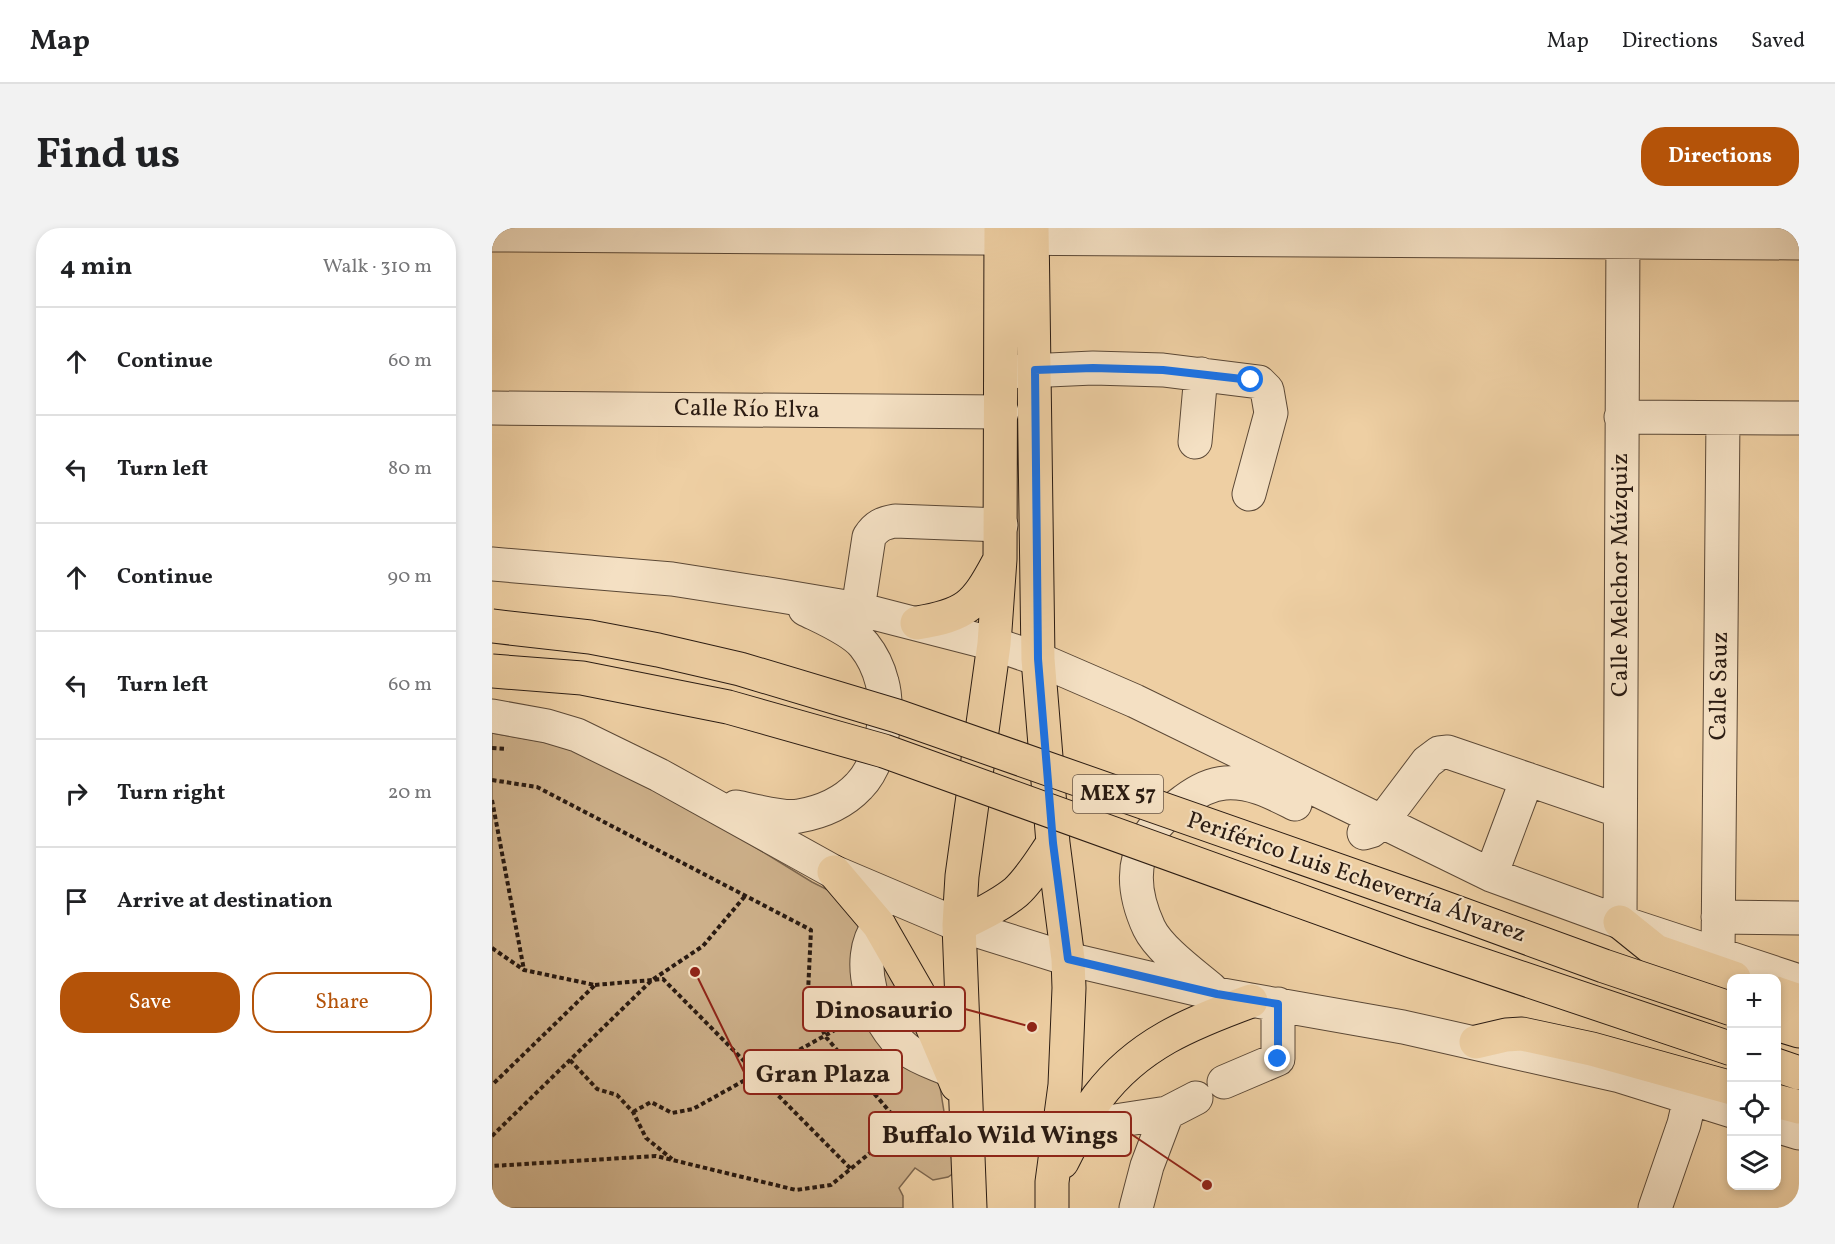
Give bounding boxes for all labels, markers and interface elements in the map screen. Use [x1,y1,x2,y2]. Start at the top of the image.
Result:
text: Map [30,22,90,61]
text: Map [1547,27,1589,56]
text: Directions [1622,27,1718,56]
text: Saved [1751,27,1805,56]
text: Find us [36,127,180,186]
button: Directions [1641,127,1799,186]
text: 4 min [60,249,132,285]
text: Walk · 310 m [323,253,432,281]
icon: ahead [60,345,93,378]
text: Continue [117,346,213,377]
text: 60 m [388,347,432,375]
route start [1237,366,1263,392]
street label: Calle Río Elva [674,392,820,428]
icon: left [60,453,93,486]
street label: Calle Melchor Múzquiz [1604,453,1638,697]
text: Turn left [117,454,208,485]
text: 80 m [388,455,432,483]
icon: ahead [60,561,93,594]
text: Continue [117,562,213,593]
text: 90 m [388,563,432,591]
street label: Calle Sauz [1702,631,1738,741]
icon: left [60,669,93,702]
text: Turn left [117,670,208,701]
text: 60 m [388,671,432,699]
road number: MEX 57 [1073,775,1163,813]
icon: right [60,777,93,810]
text: Turn right [117,778,225,809]
text: 20 m [388,779,432,807]
street label: Periférico Luis Echeverría Álvarez [1182,804,1530,952]
icon: arrive [60,885,93,918]
text: Arrive at destination [117,886,333,917]
button: Save [60,972,240,1033]
button: Share [252,972,432,1033]
map controls [1727,974,1781,1190]
button: + [1727,974,1781,1028]
callout: Dinosaurio [803,987,965,1031]
text: Dinosaurio [815,993,953,1029]
button: − [1727,1028,1781,1082]
route end [1264,1045,1290,1071]
callout: Gran Plaza [744,1050,902,1094]
text: Gran Plaza [756,1057,890,1093]
button: locate [1727,1082,1781,1136]
callout: Buffalo Wild Wings [869,1112,1131,1156]
text: Buffalo Wild Wings [882,1118,1118,1154]
button: layers [1727,1136,1781,1190]

